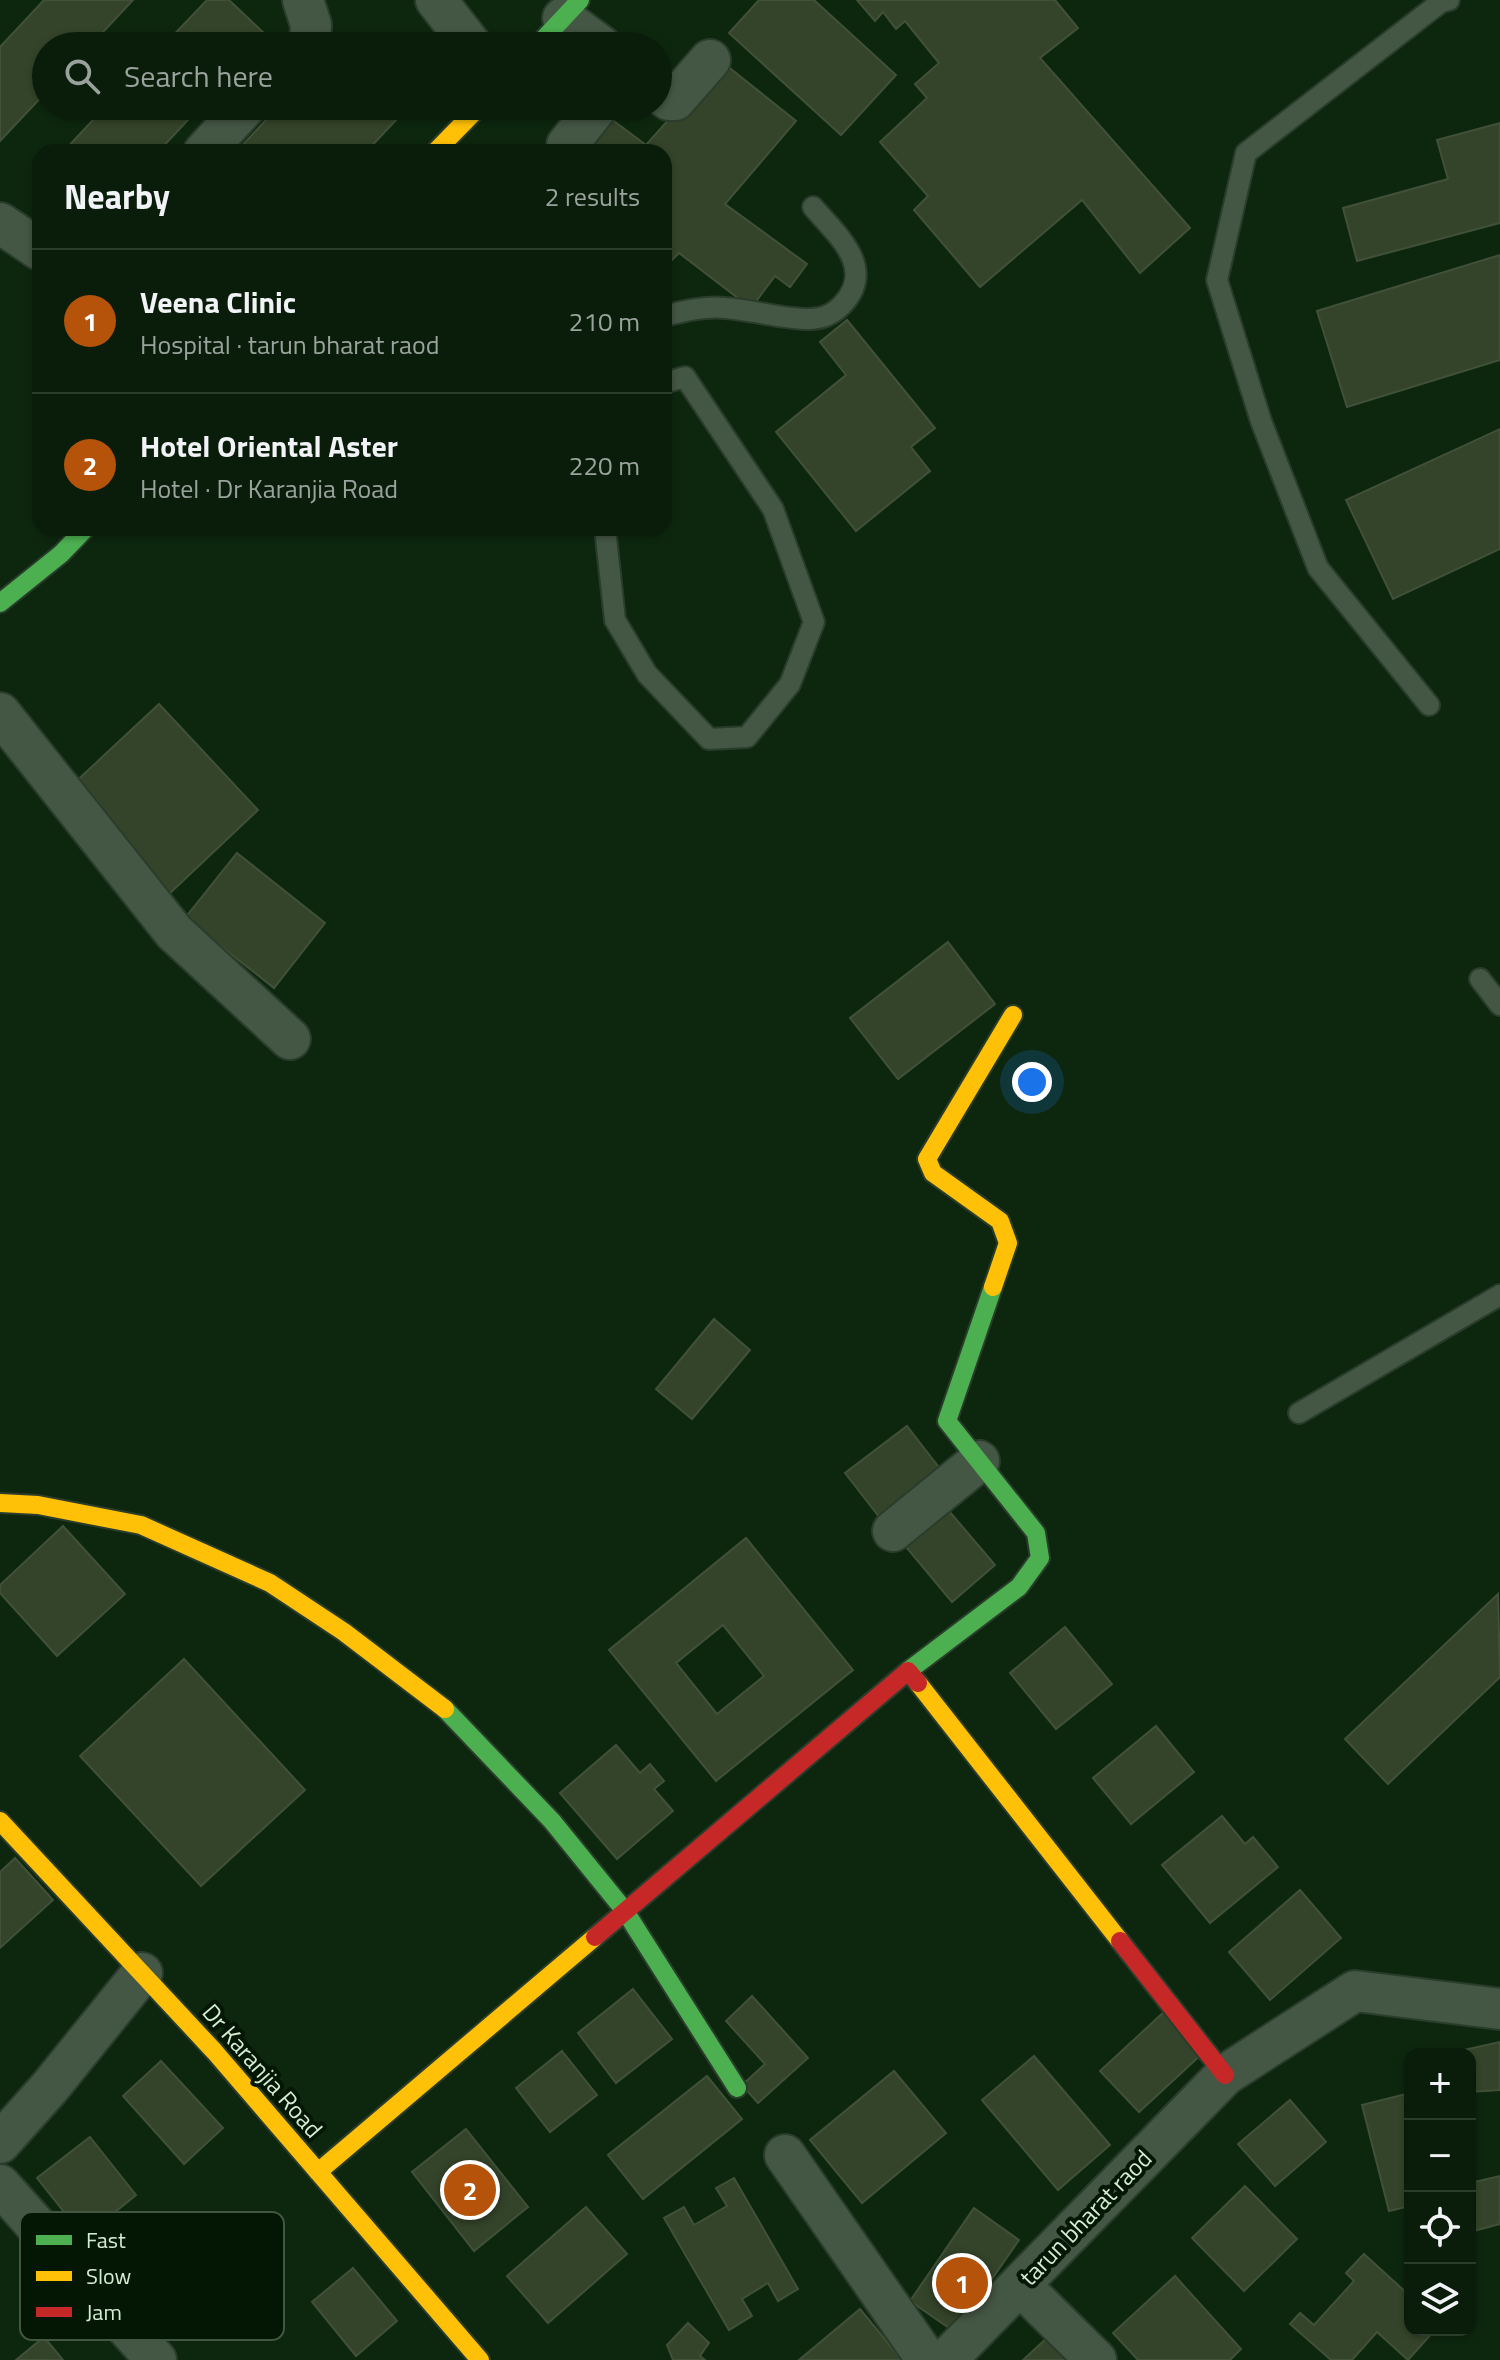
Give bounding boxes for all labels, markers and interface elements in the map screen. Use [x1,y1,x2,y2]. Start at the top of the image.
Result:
search box [32,32,672,120]
text: Search here [124,53,273,99]
icon: search [60,54,104,98]
text: Nearby [64,170,170,222]
text: 2 results [545,177,640,216]
text: Veena Clinic [140,279,296,325]
text: 1 [83,302,97,341]
text: 210 m [569,302,640,341]
text: Hospital · tarun bharat raod [140,325,440,364]
text: Hotel Oriental Aster [140,423,398,469]
text: 2 [83,446,97,485]
text: 220 m [569,446,640,485]
text: Hotel · Dr Karanjia Road [140,469,398,508]
your location [1012,1062,1052,1102]
street label: Dr Karanjia Road [194,1995,331,2145]
map controls [1404,2048,1476,2336]
button: + [1404,2048,1476,2120]
button: − [1404,2120,1476,2192]
street label: tarun bharat raod [1011,2141,1160,2293]
pin: 2 [444,2160,496,2220]
button: locate [1404,2192,1476,2264]
legend [20,2212,284,2340]
text: Fast [86,2223,126,2257]
pin: 1 [936,2253,988,2313]
text: Slow [86,2259,132,2293]
button: layers [1404,2264,1476,2336]
text: Jam [86,2295,122,2329]

